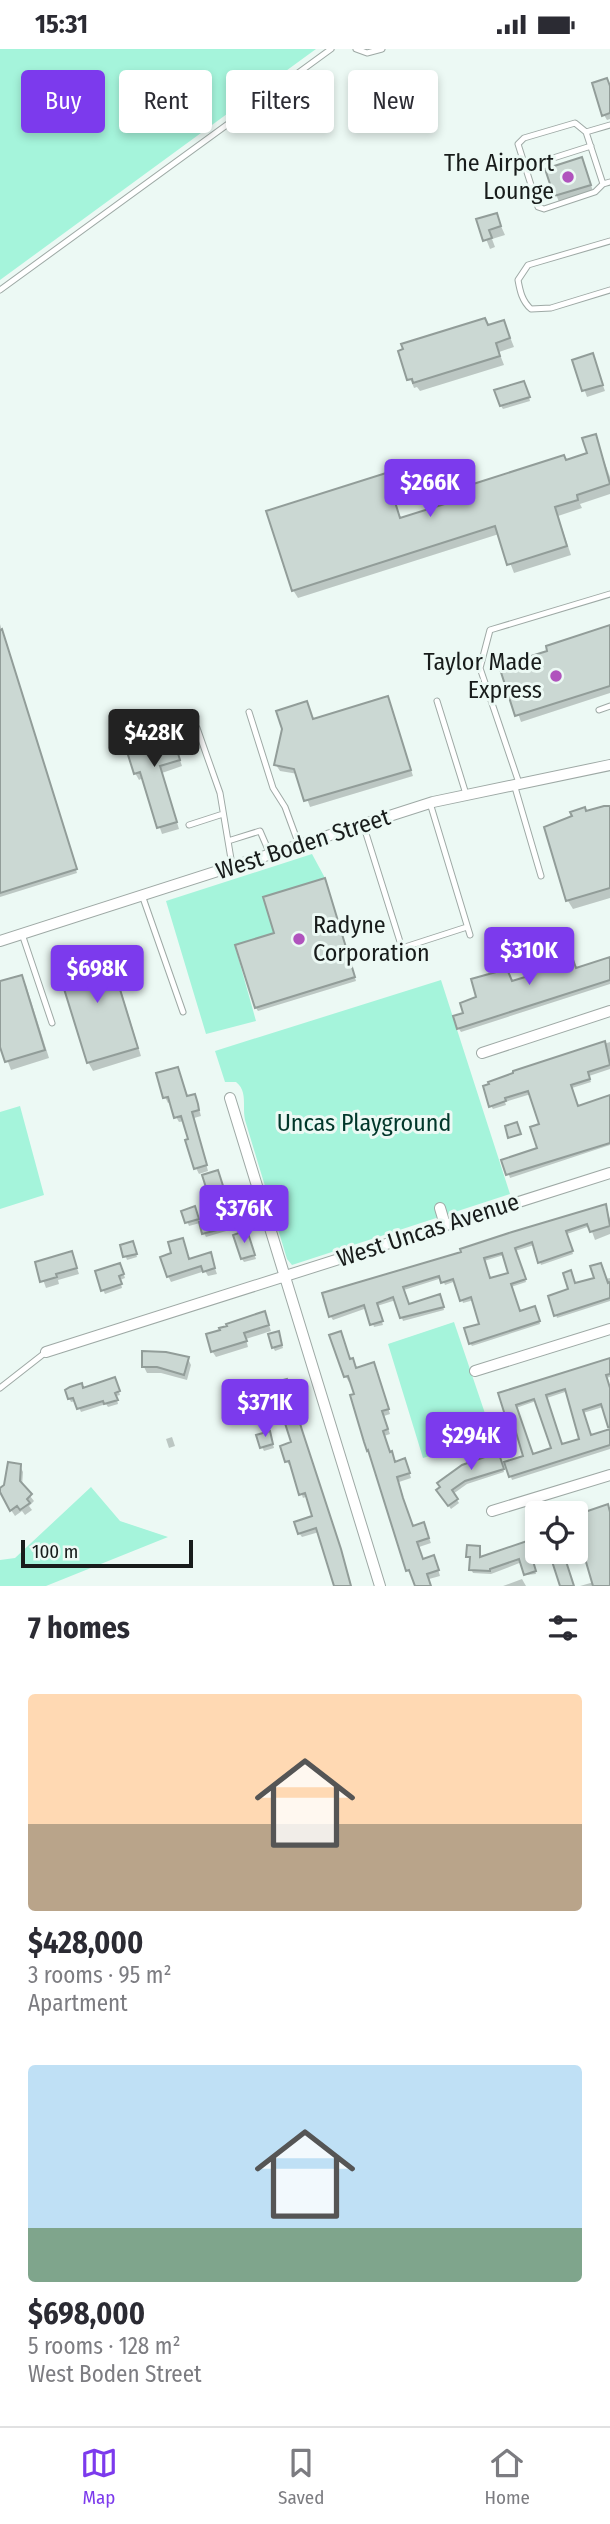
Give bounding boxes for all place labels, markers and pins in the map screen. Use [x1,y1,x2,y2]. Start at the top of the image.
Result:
place label: The Airport Lounge [444,149,554,205]
marker: The Airport Lounge [560,169,576,185]
pin: $266K [381,459,479,519]
place label: Taylor Made Express [424,648,542,704]
marker: Taylor Made Express [548,668,564,684]
pin: $428K [105,709,203,769]
place label: Radyne Corporation [313,911,430,967]
pin: $310K [480,927,578,987]
marker: Radyne Corporation [291,931,307,947]
pin: $698K [48,946,146,1005]
pin: $376K [195,1185,293,1245]
pin: $371K [216,1379,314,1439]
pin: $294K [422,1413,520,1472]

